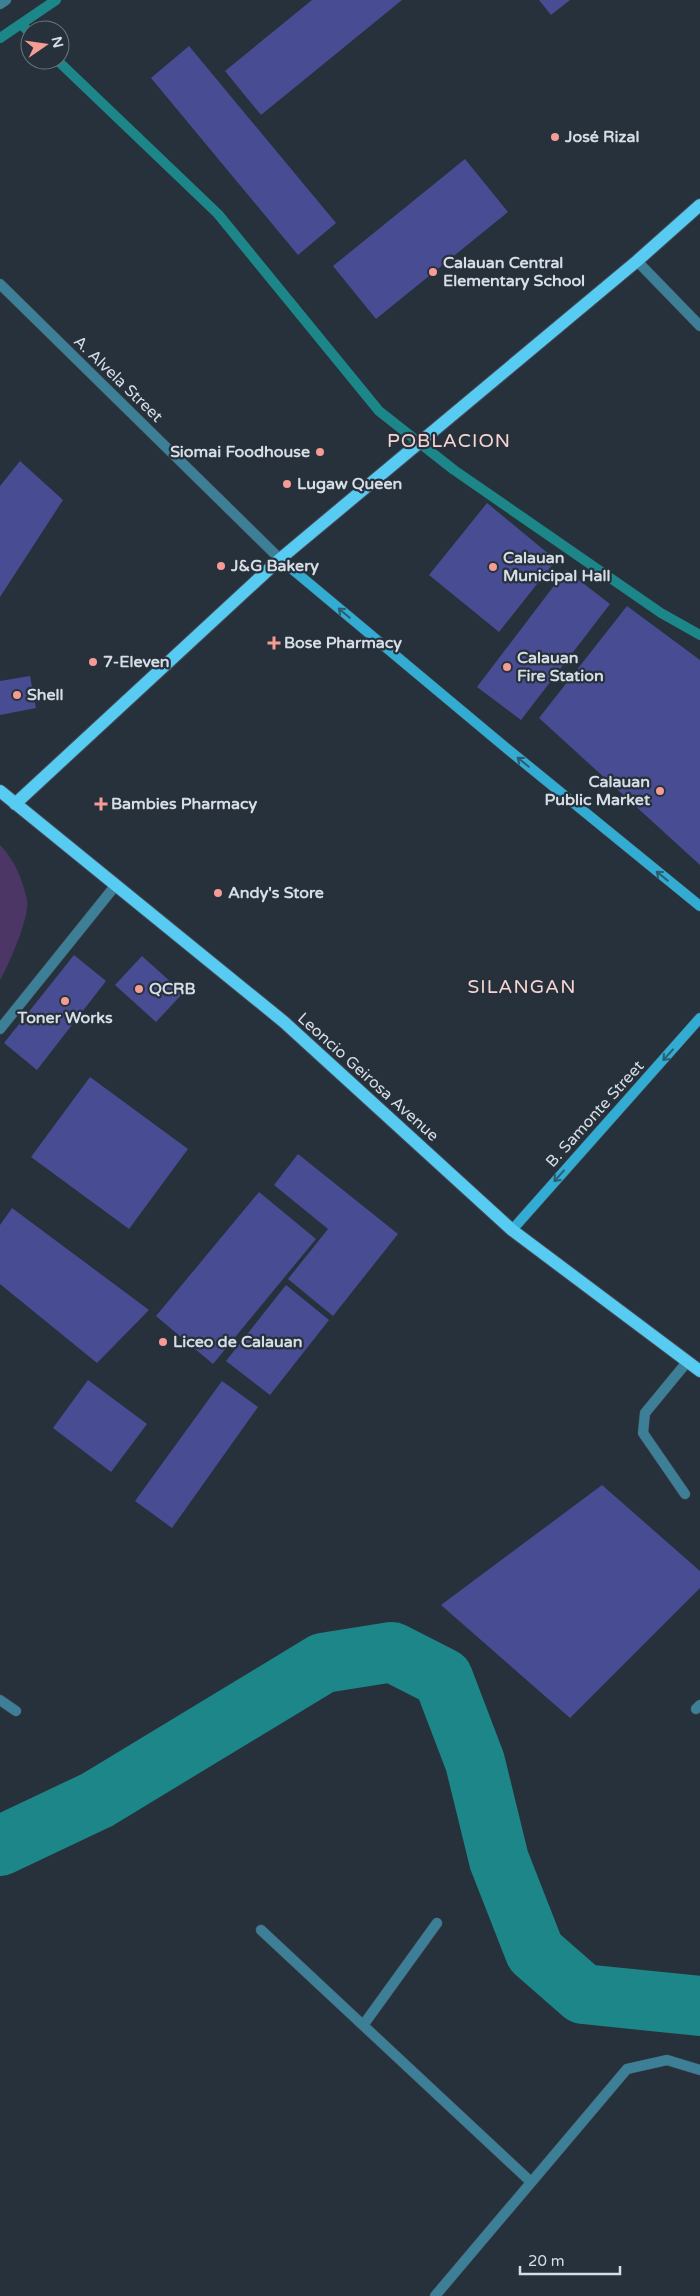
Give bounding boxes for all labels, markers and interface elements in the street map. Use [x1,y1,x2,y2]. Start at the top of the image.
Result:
north arrow [20,20,70,70]
text: N [48,35,67,50]
place label: José Rizal [564,127,639,147]
marker: José Rizal [549,131,561,143]
place label: Calauan Central Elementary School [443,253,585,291]
marker: Calauan Central Elementary School [427,266,439,278]
street label: A. Alvela Street [69,331,167,427]
district label: POBLACION [387,430,511,452]
place label: Siomai Foodhouse [170,442,310,462]
marker: Siomai Foodhouse [314,446,326,458]
place label: Lugaw Queen [297,474,402,494]
marker: Lugaw Queen [281,478,293,490]
place label: Calauan Municipal Hall [503,548,611,586]
place label: J&G Bakery [230,556,319,576]
marker: J&G Bakery [215,560,227,572]
marker: Calauan Municipal Hall [487,561,499,573]
one-way arrow [338,607,351,618]
place label: Bose Pharmacy [284,633,402,653]
marker: Bose Pharmacy [268,637,280,649]
place label: Calauan Fire Station [517,648,604,686]
place label: 7-Eleven [103,652,170,672]
marker: 7-Eleven [87,656,99,668]
marker: Calauan Fire Station [501,661,513,673]
place label: Shell [27,685,64,705]
marker: Shell [11,689,23,701]
one-way arrow [516,756,529,767]
place label: Calauan Public Market [545,772,651,810]
marker: Calauan Public Market [654,785,666,797]
place label: Bambies Pharmacy [111,794,257,814]
marker: Bambies Pharmacy [95,798,107,810]
one-way arrow [656,870,669,881]
place label: Andy's Store [228,883,324,903]
marker: Andy's Store [212,887,224,899]
district label: SILANGAN [468,976,576,998]
place label: QCRB [149,979,196,999]
marker: QCRB [133,983,145,995]
marker: Toner Works [59,995,71,1007]
place label: Toner Works [16,1008,113,1028]
street label: Leoncio Geirosa Avenue [293,1008,443,1146]
one-way arrow [662,1048,673,1061]
street label: B. Samonte Street [542,1056,648,1172]
one-way arrow [554,1170,565,1183]
place label: Liceo de Calauan [173,1332,302,1352]
marker: Liceo de Calauan [157,1336,169,1348]
scale bar [520,2244,620,2276]
text: 20 m [528,2252,565,2270]

